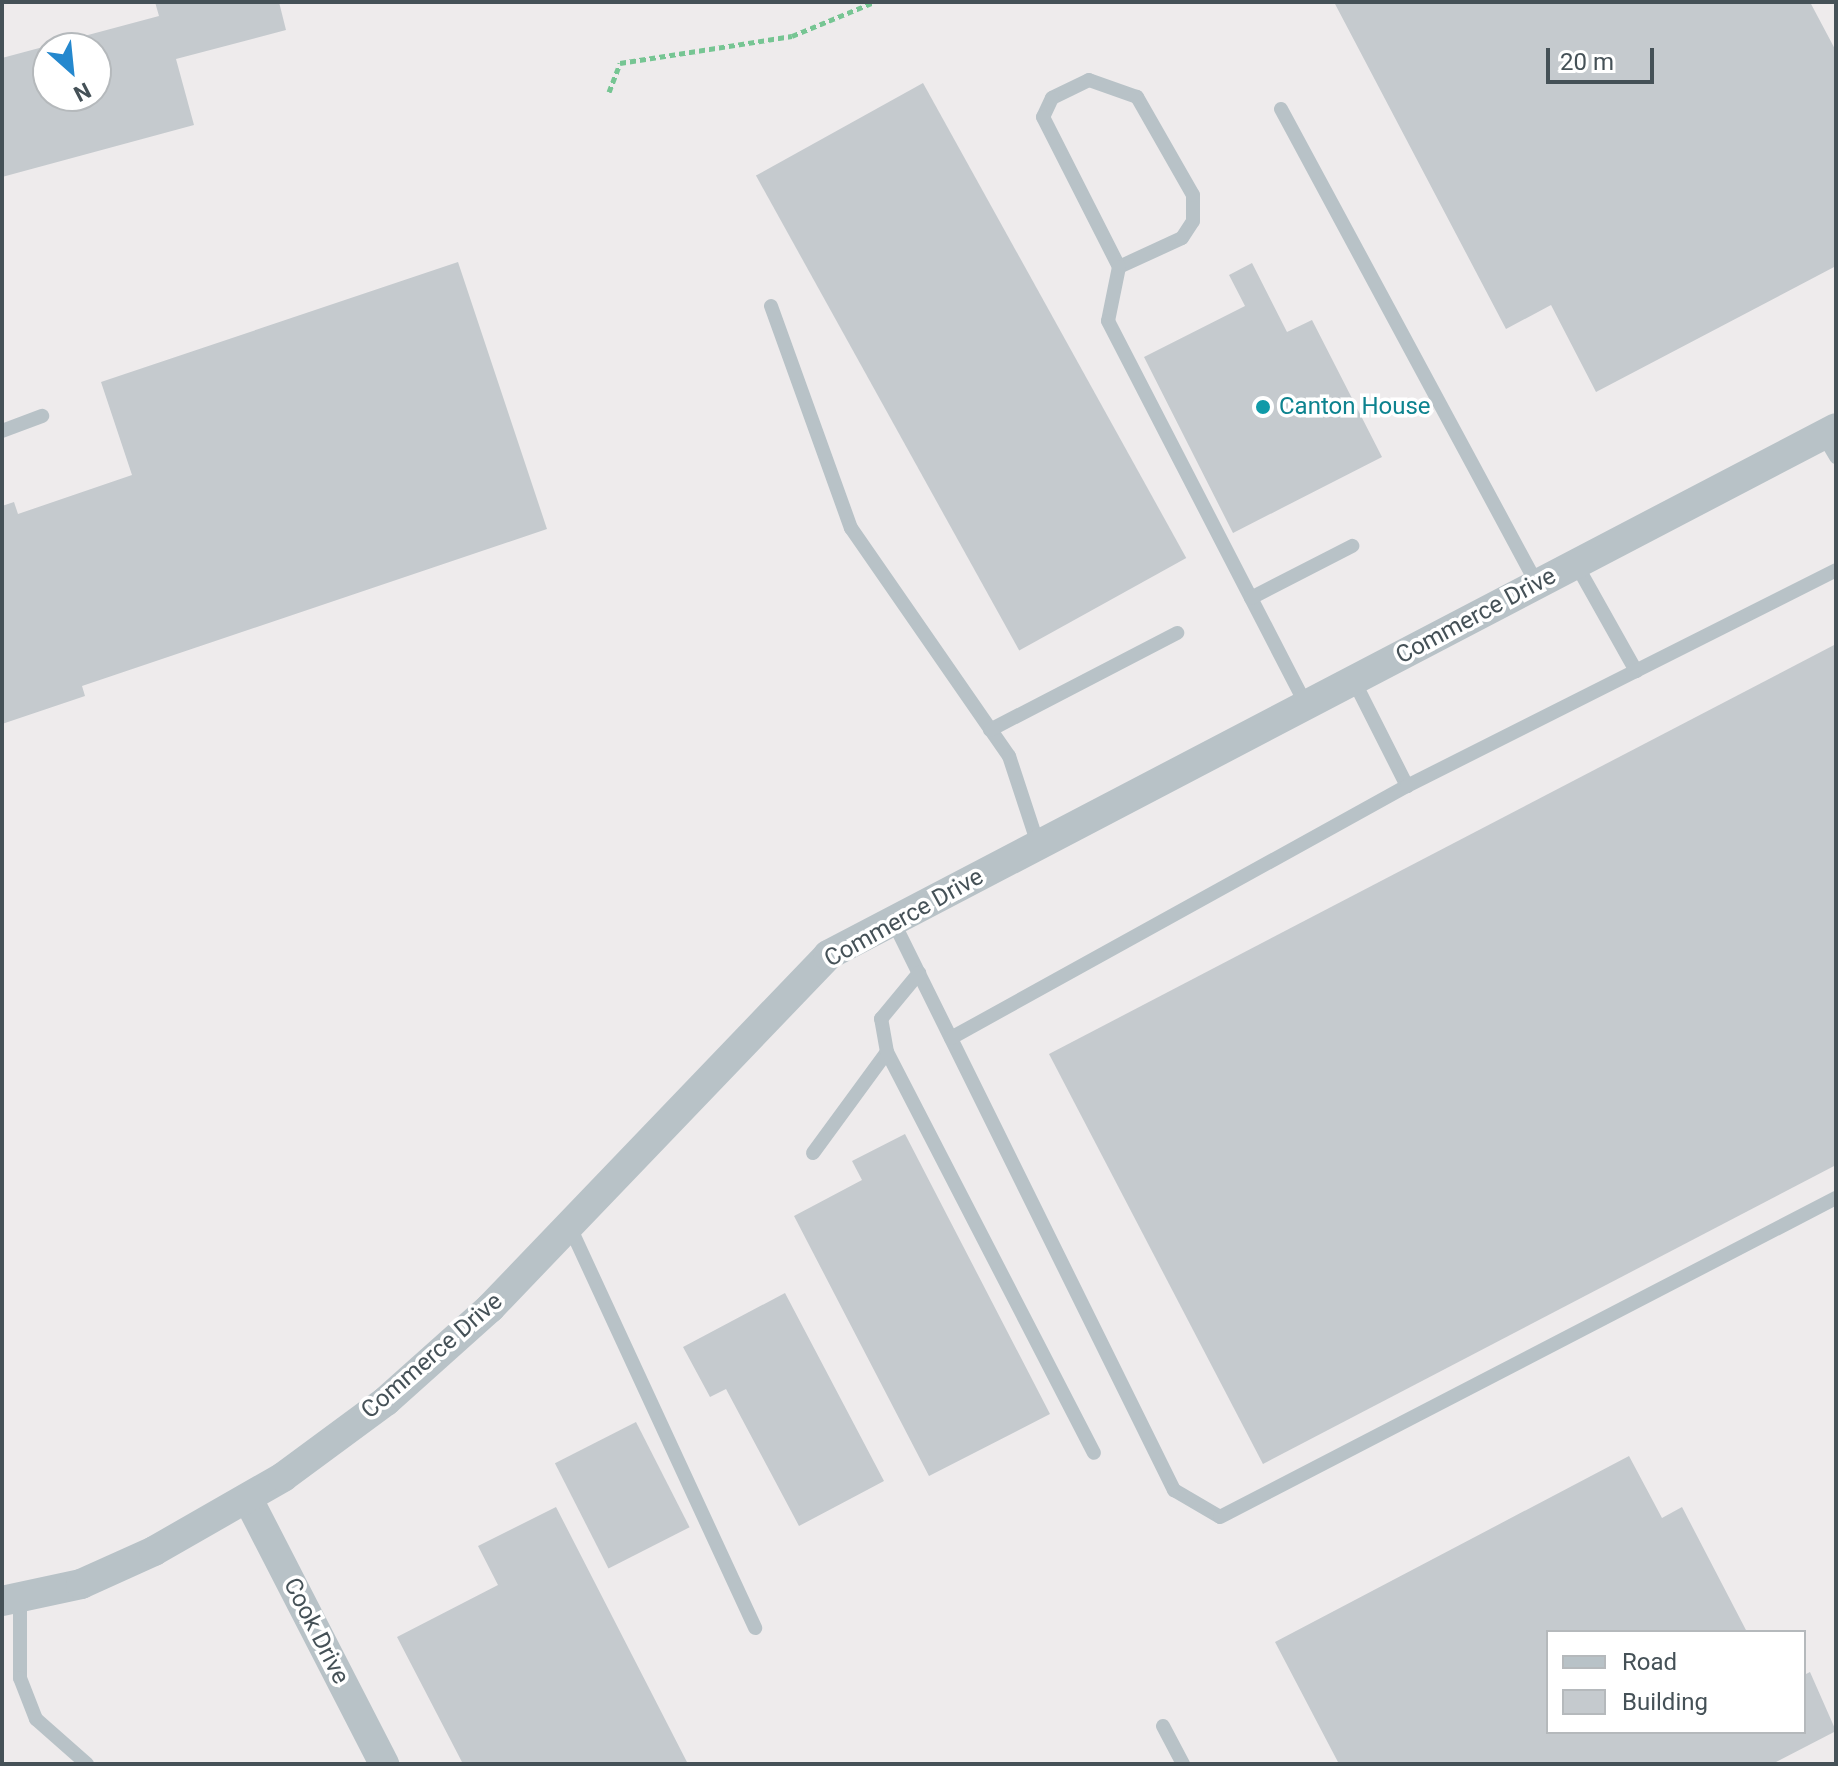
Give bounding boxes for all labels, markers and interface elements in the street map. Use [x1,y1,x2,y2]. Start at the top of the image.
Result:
north arrow [32,32,112,112]
scale bar [1550,32,1658,82]
text: 20 m [1560,48,1614,76]
text: N [70,77,95,107]
place label: Canton House [1279,393,1431,421]
marker: Canton House [1254,398,1272,416]
street label: Commerce Drive [1391,562,1561,670]
street label: Commerce Drive [820,862,988,974]
street label: Commerce Drive [356,1287,508,1425]
street label: Cook Drive [277,1573,355,1689]
legend [1546,1630,1806,1734]
text: Road [1622,1648,1677,1676]
text: Building [1622,1688,1708,1716]

